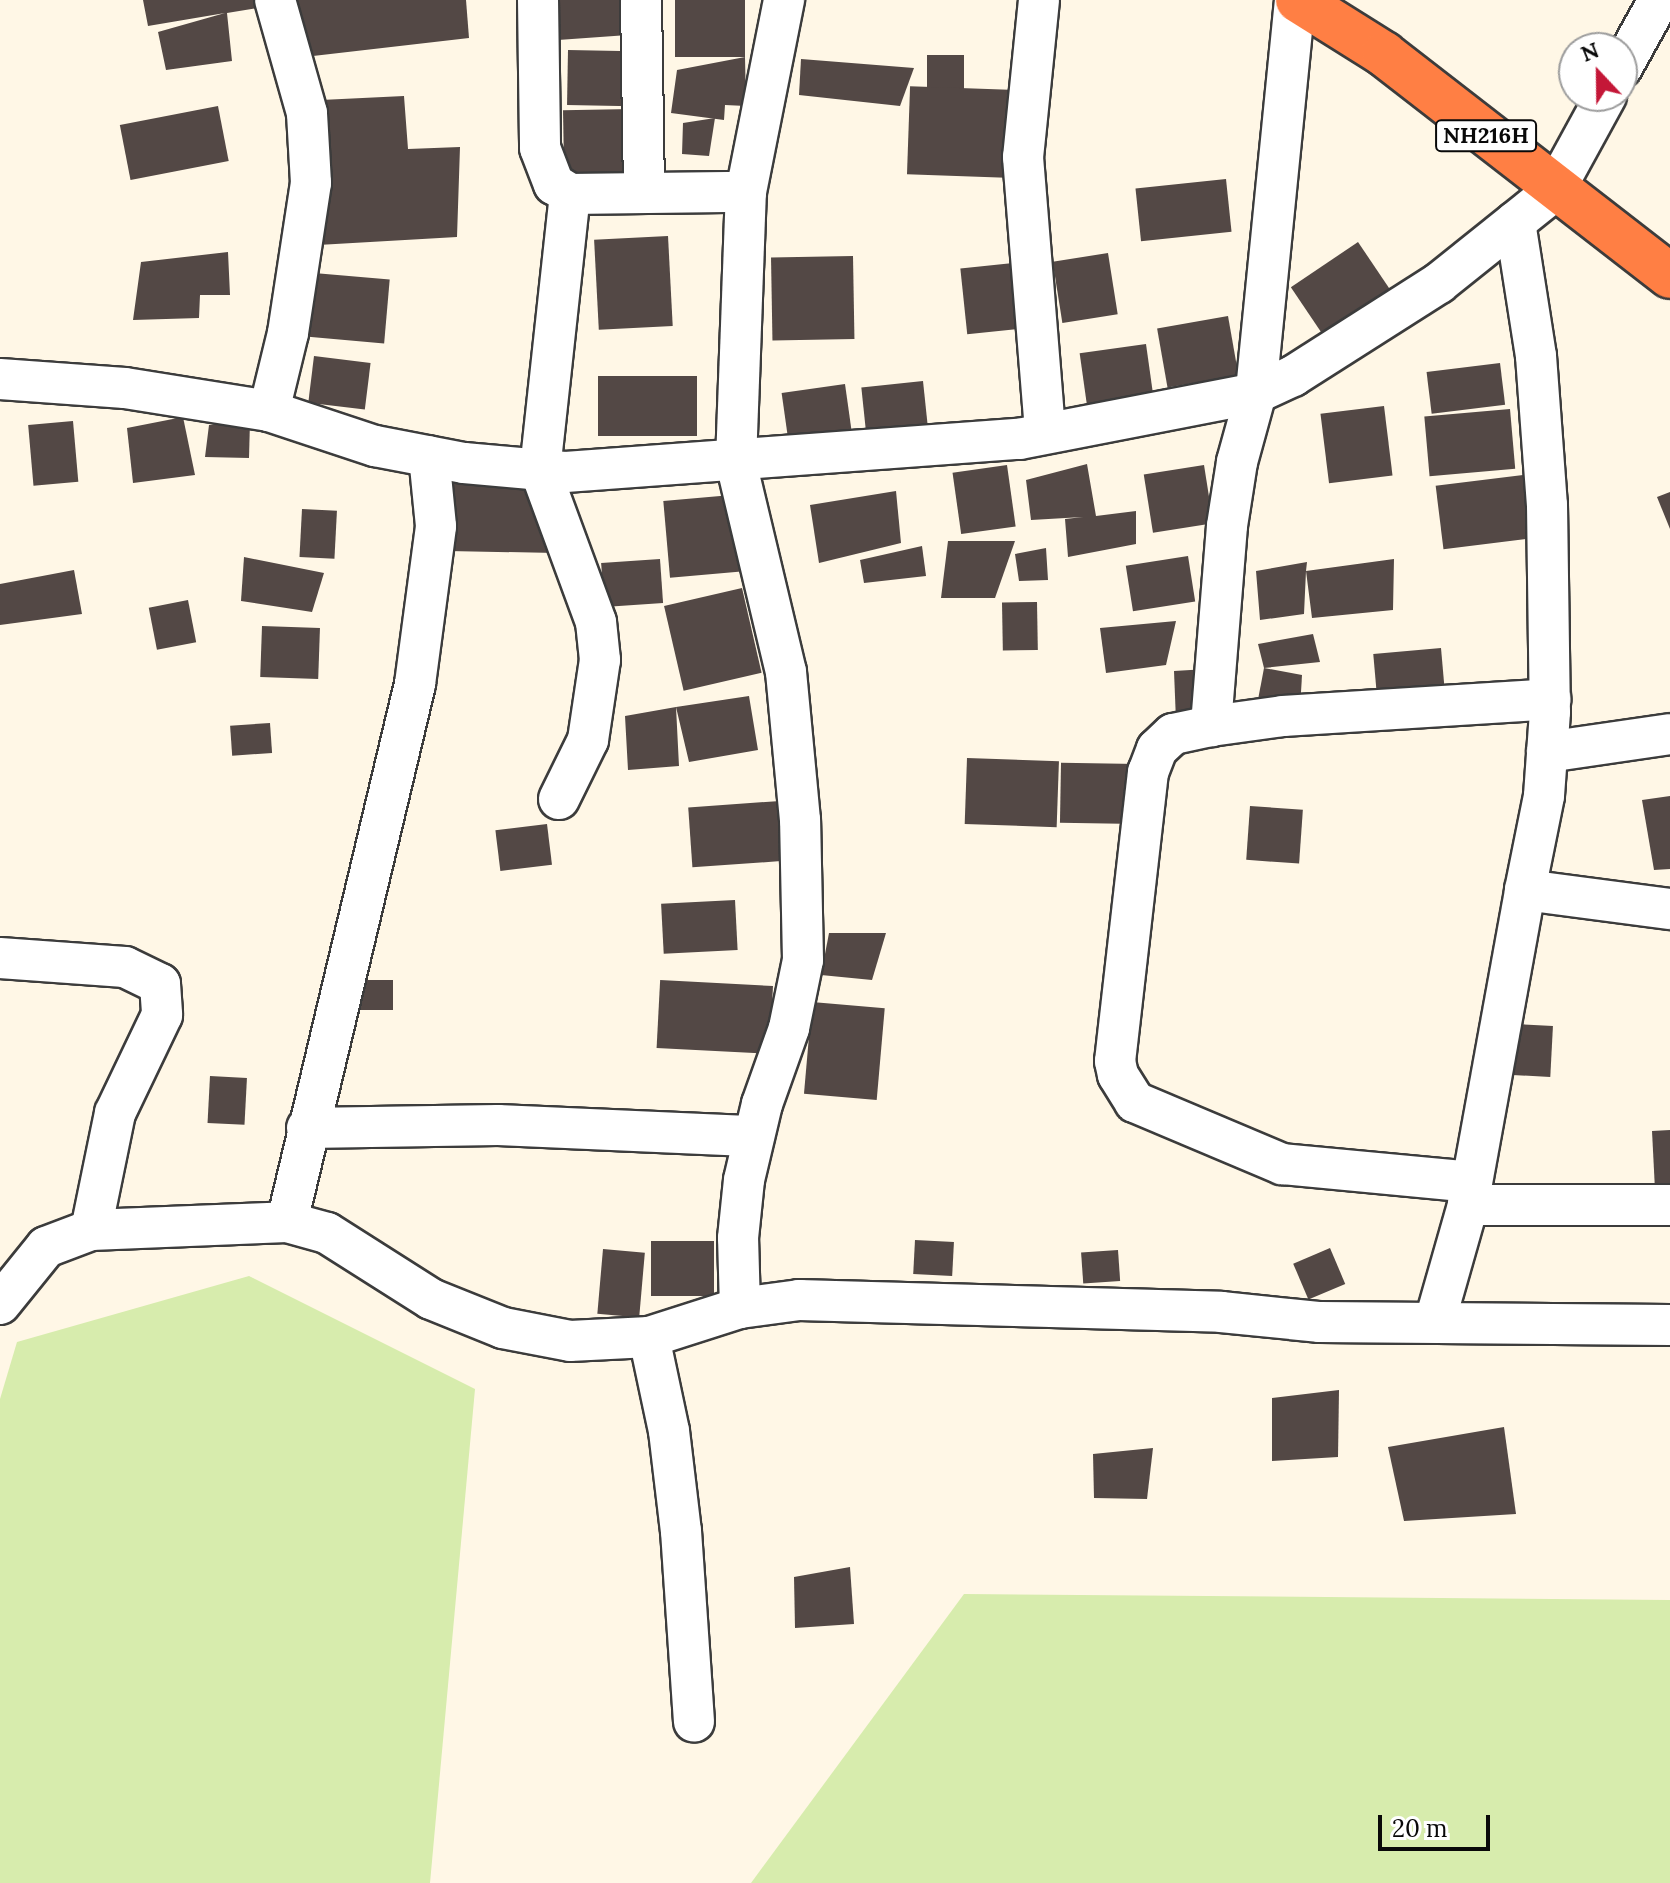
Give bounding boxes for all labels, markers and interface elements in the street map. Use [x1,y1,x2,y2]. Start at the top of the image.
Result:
north arrow [1558,32,1638,112]
text: N [1577,35,1603,68]
road number: NH216H [1434,118,1538,154]
scale bar [1382,1799,1494,1849]
text: 20 m [1392,1813,1448,1844]

